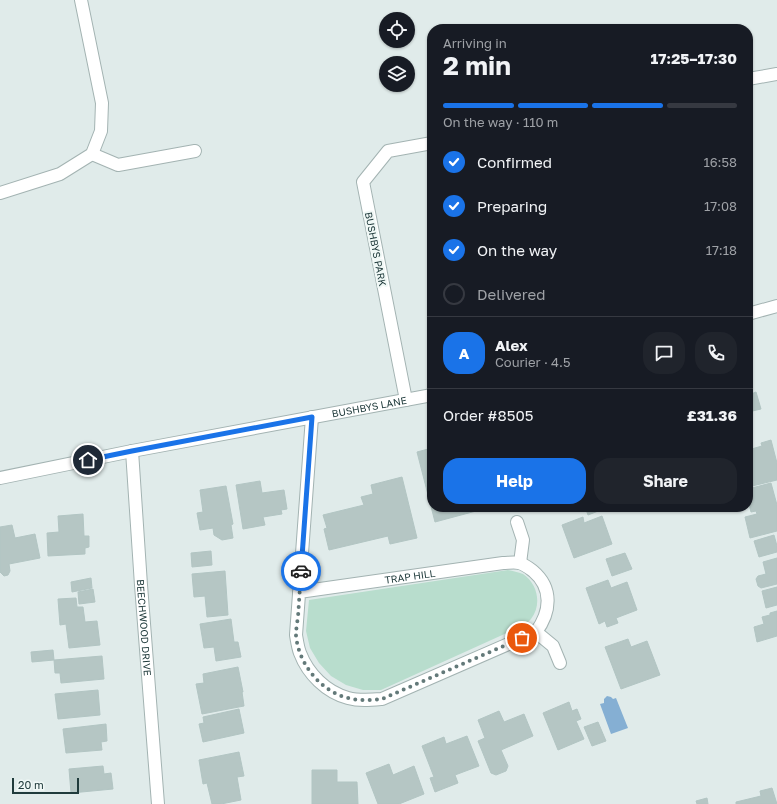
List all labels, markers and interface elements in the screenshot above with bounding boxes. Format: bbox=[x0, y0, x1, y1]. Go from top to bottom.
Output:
map controls bbox=[379, 12, 415, 92]
button: locate bbox=[379, 12, 415, 48]
text: Arriving in bbox=[443, 35, 507, 51]
text: 17:25–17:30 bbox=[650, 49, 737, 67]
text: 2 min bbox=[443, 50, 511, 81]
button: layers bbox=[379, 56, 415, 92]
text: On the way · 110 m bbox=[443, 114, 558, 130]
icon: check bbox=[443, 151, 465, 173]
text: Confirmed bbox=[477, 153, 552, 171]
text: 16:58 bbox=[703, 154, 737, 170]
icon: check bbox=[443, 195, 465, 217]
text: Preparing bbox=[477, 197, 547, 215]
text: 17:08 bbox=[704, 198, 737, 214]
street label: BUSHBYS PARK bbox=[363, 211, 389, 287]
icon: check bbox=[443, 239, 465, 261]
text: On the way bbox=[477, 241, 557, 259]
text: 17:18 bbox=[706, 242, 737, 258]
text: Delivered bbox=[477, 285, 545, 303]
button: chat bbox=[643, 332, 685, 374]
button: phone bbox=[695, 332, 737, 374]
text: Alex bbox=[495, 336, 528, 354]
text: A bbox=[459, 344, 469, 362]
text: Courier · 4.5 bbox=[495, 354, 570, 370]
street label: BUSHBYS LANE bbox=[331, 394, 408, 420]
text: Order #8505 bbox=[443, 406, 533, 424]
text: £31.36 bbox=[687, 406, 737, 424]
pin bbox=[71, 443, 105, 477]
icon: home bbox=[77, 449, 99, 471]
button: Help bbox=[443, 458, 586, 504]
button: Share bbox=[594, 458, 737, 504]
courier bbox=[281, 551, 321, 591]
icon: car bbox=[290, 560, 312, 582]
street label: TRAP HILL bbox=[384, 567, 436, 586]
street label: BEECHWOOD DRIVE bbox=[135, 579, 154, 676]
pin bbox=[505, 621, 539, 655]
icon: bag bbox=[511, 627, 533, 649]
scale bar bbox=[12, 776, 79, 795]
text: 20 m bbox=[18, 778, 44, 791]

